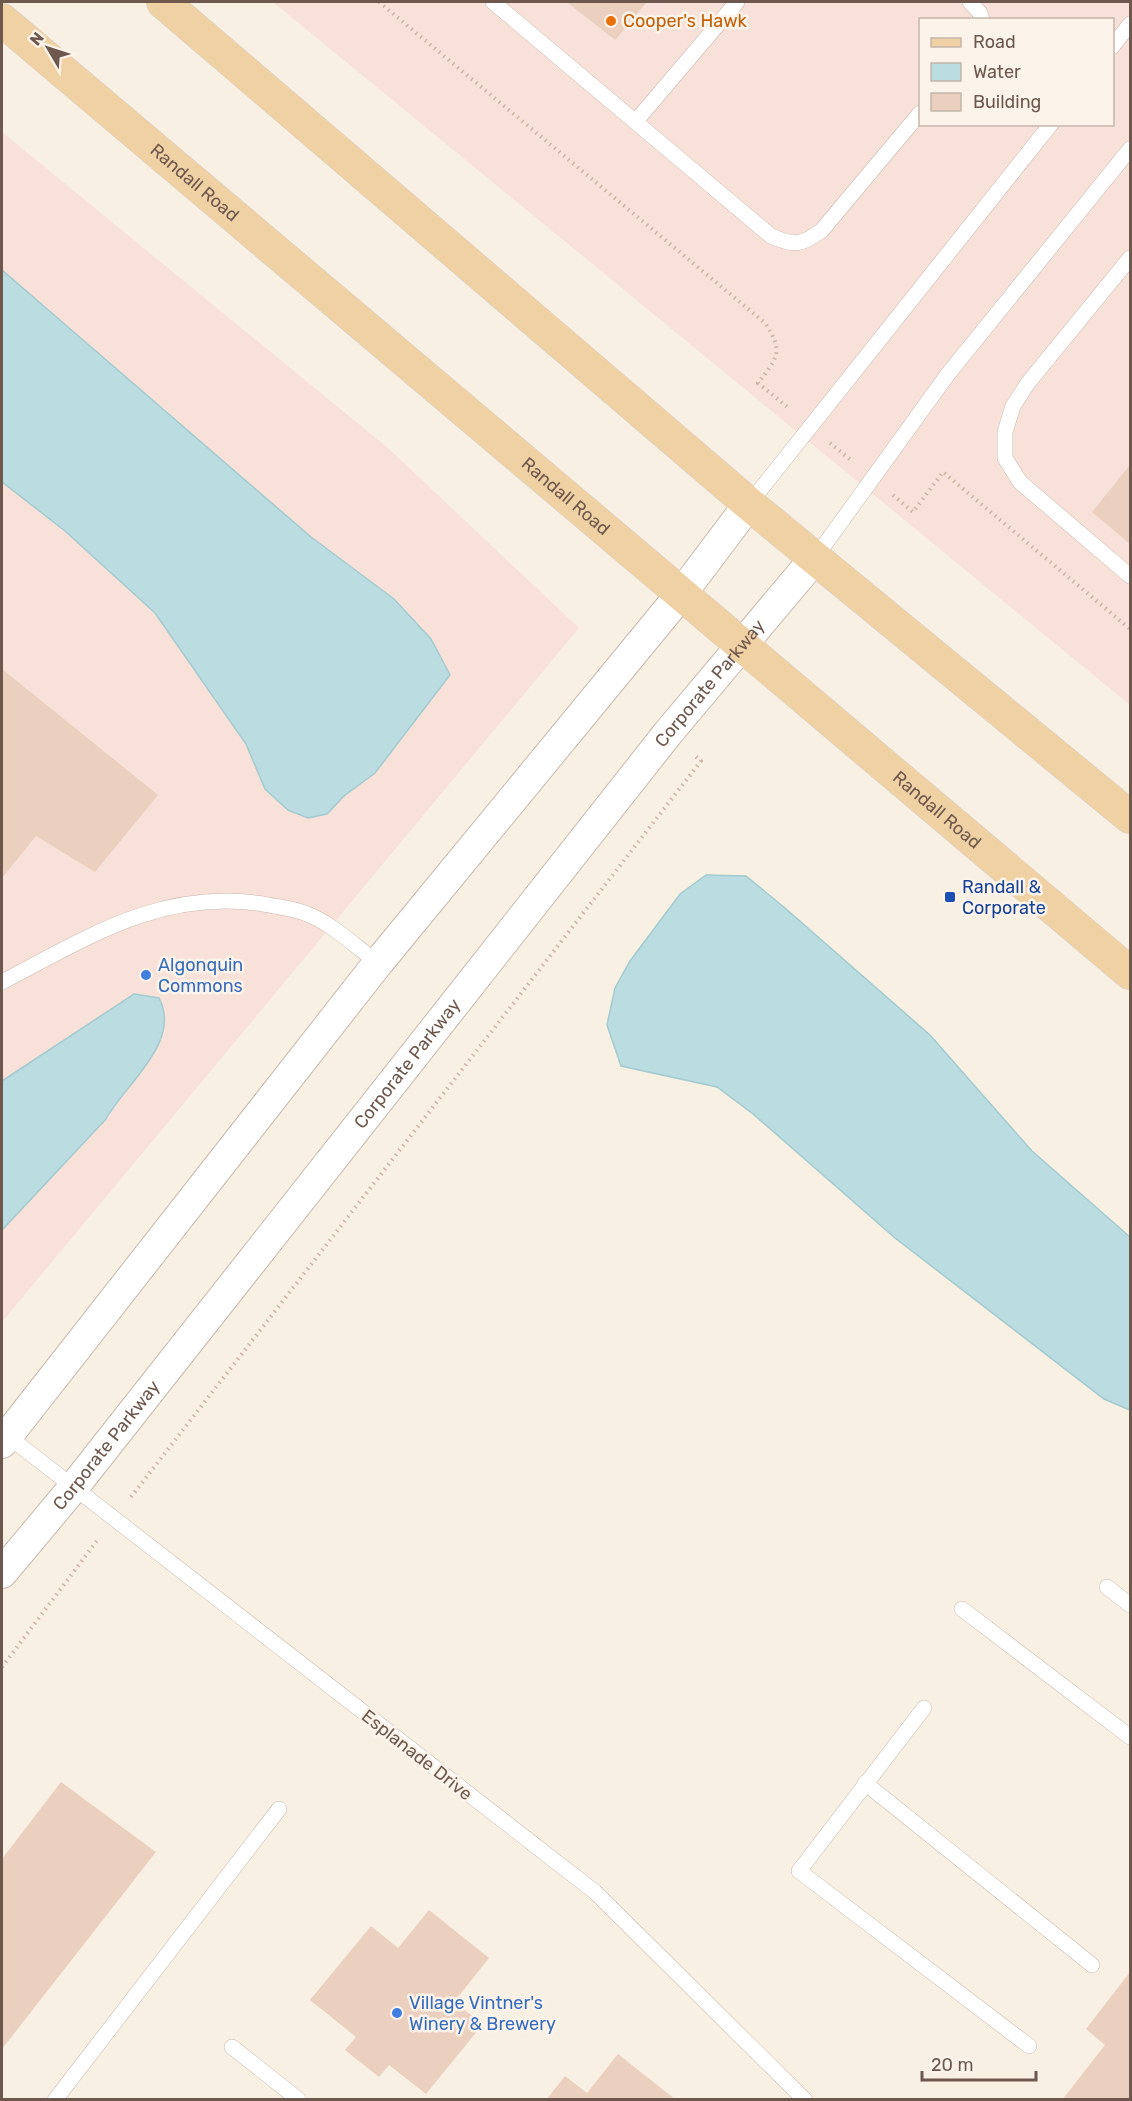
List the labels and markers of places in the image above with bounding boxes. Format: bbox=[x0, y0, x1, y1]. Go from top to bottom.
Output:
place label: Cooper's Hawk bbox=[623, 10, 748, 32]
marker: Cooper's Hawk bbox=[604, 14, 618, 28]
place label: Randall & Corporate bbox=[962, 876, 1046, 919]
marker: Randall & Corporate bbox=[943, 890, 957, 904]
place label: Algonquin Commons bbox=[158, 954, 243, 997]
marker: Algonquin Commons bbox=[139, 968, 153, 982]
place label: Village Vintner's Winery & Brewery bbox=[409, 1992, 556, 2035]
marker: Village Vintner's Winery & Brewery bbox=[390, 2006, 404, 2020]

